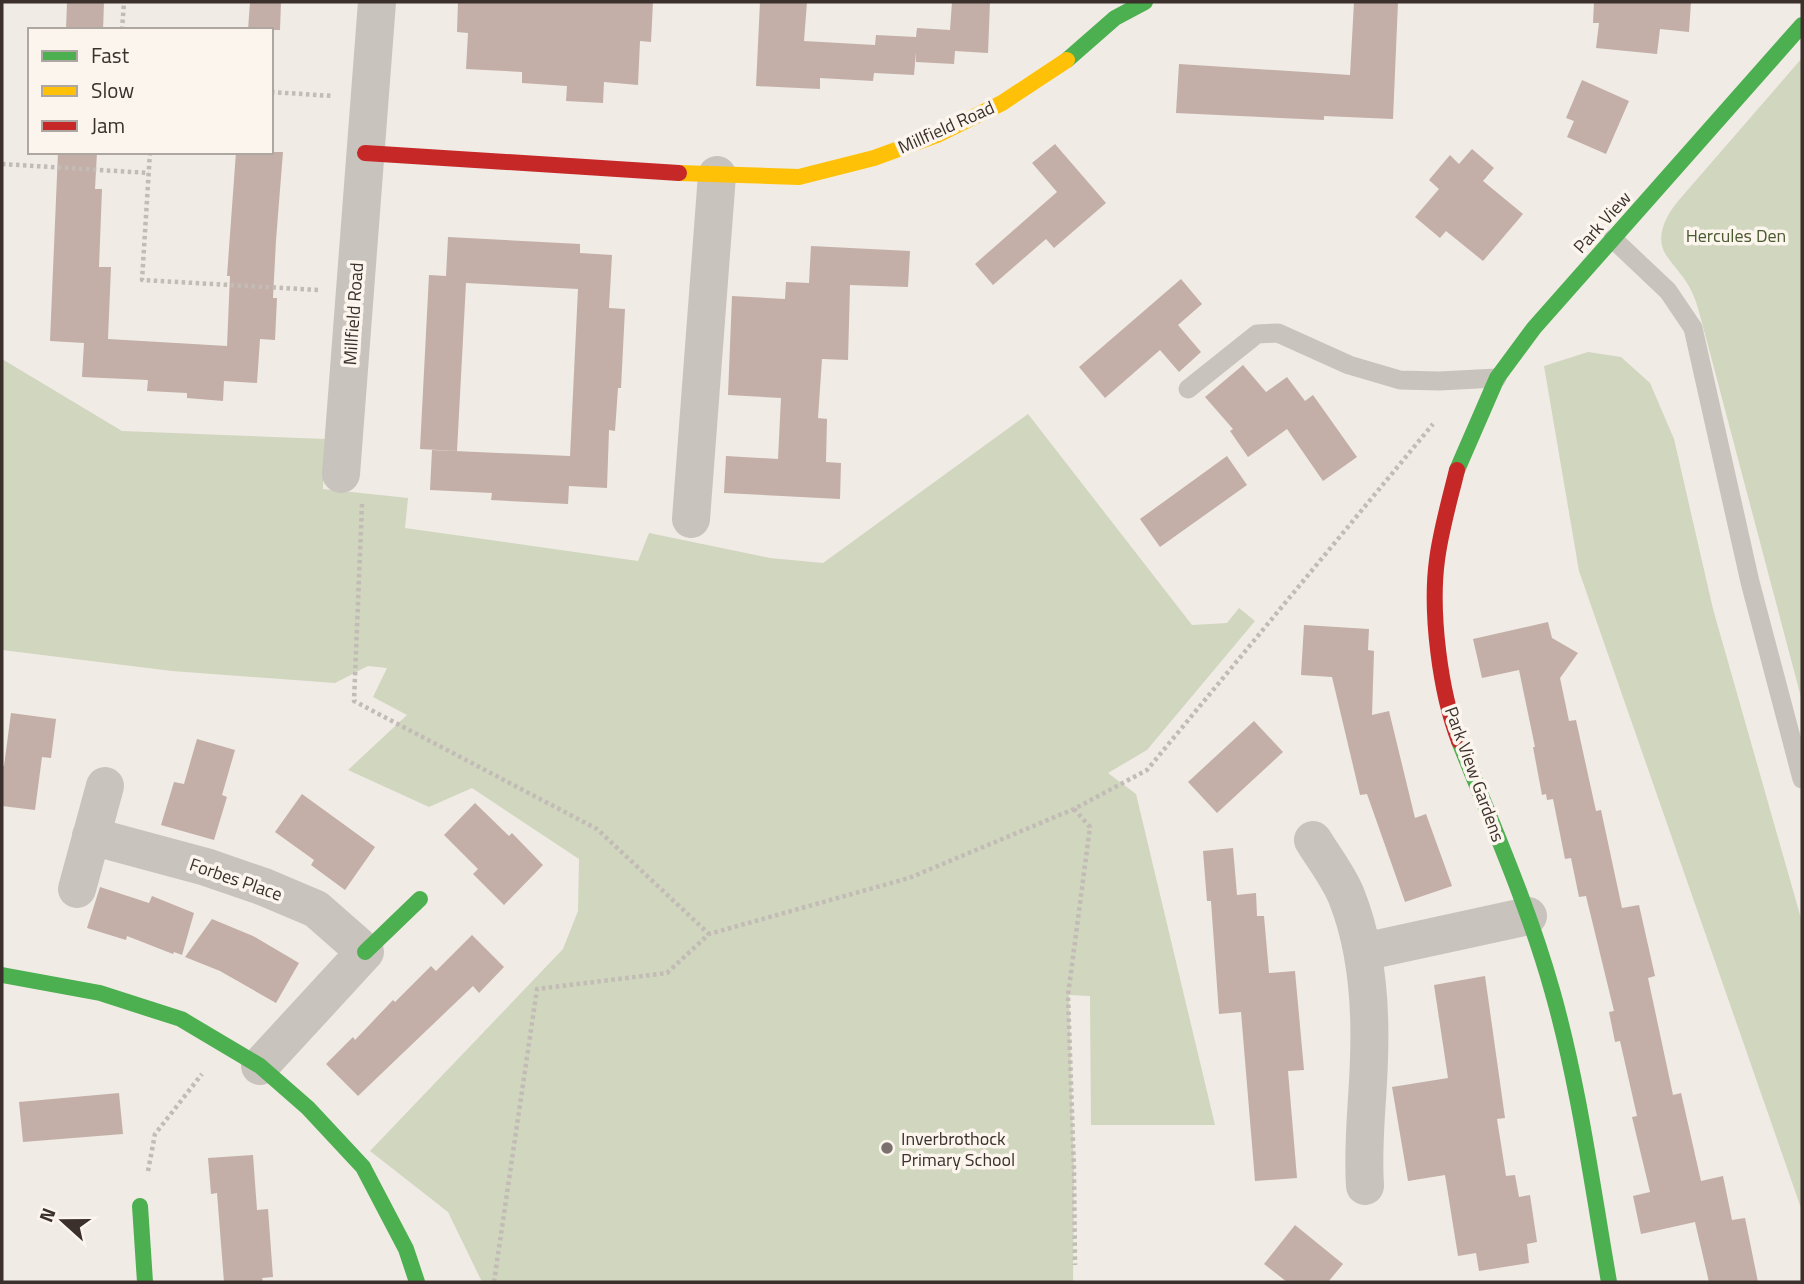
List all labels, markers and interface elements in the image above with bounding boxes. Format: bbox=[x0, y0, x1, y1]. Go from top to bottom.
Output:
legend bbox=[28, 28, 273, 154]
text: Fast bbox=[91, 39, 130, 71]
text: Slow bbox=[91, 74, 134, 106]
street label: Millfield Road bbox=[893, 94, 999, 160]
text: Jam bbox=[91, 109, 125, 141]
street label: Park View bbox=[1567, 185, 1637, 259]
park label: Hercules Den bbox=[1686, 222, 1786, 249]
street label: Millfield Road bbox=[336, 262, 370, 366]
street label: Park View Gardens bbox=[1438, 703, 1512, 845]
street label: Forbes Place bbox=[186, 851, 286, 907]
place label: Inverbrothock Primary School bbox=[901, 1125, 1015, 1173]
marker: Inverbrothock Primary School bbox=[879, 1140, 895, 1156]
north arrow bbox=[28, 1186, 98, 1256]
text: N bbox=[31, 1203, 63, 1226]

